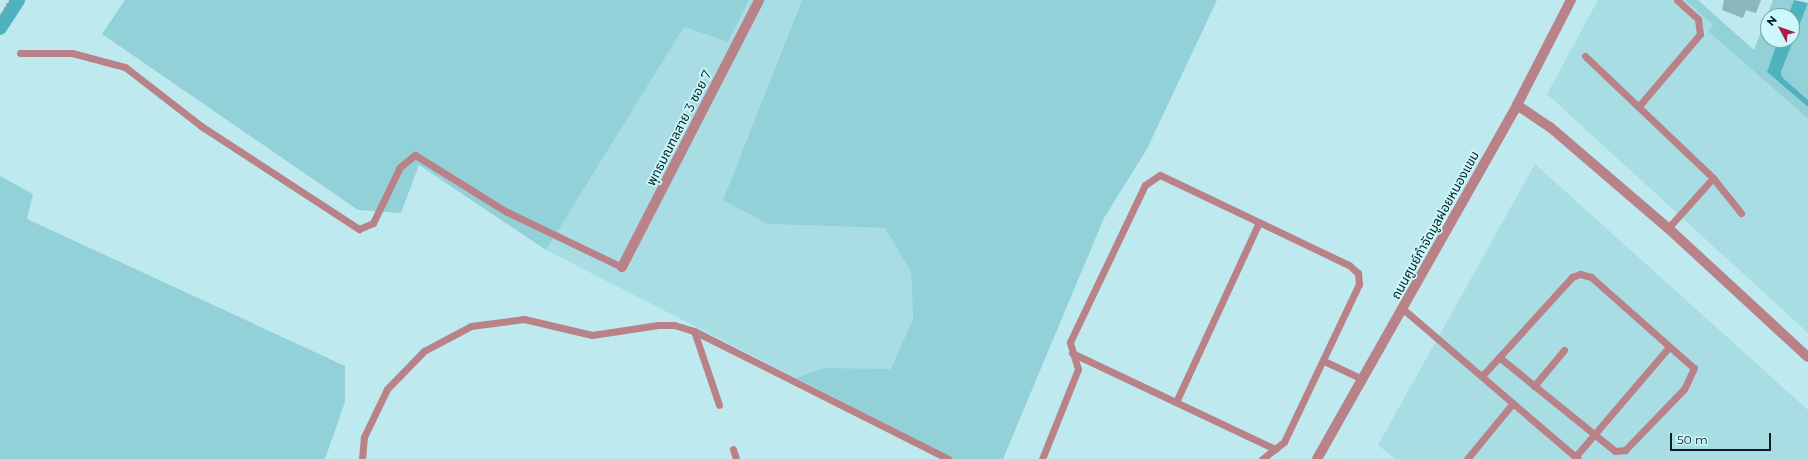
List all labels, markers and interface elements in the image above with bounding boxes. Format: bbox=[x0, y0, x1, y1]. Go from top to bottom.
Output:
north arrow bbox=[1760, 8, 1800, 48]
text: N bbox=[1763, 13, 1780, 29]
street label: พุทธมณฑลสาย 3 ซอย 7 bbox=[643, 68, 715, 188]
street label: ถนนศูนย์กำจัดมูลฝอยหนองแขม bbox=[1388, 148, 1482, 302]
scale bar bbox=[1672, 425, 1773, 451]
text: 50 m bbox=[1677, 432, 1708, 447]

